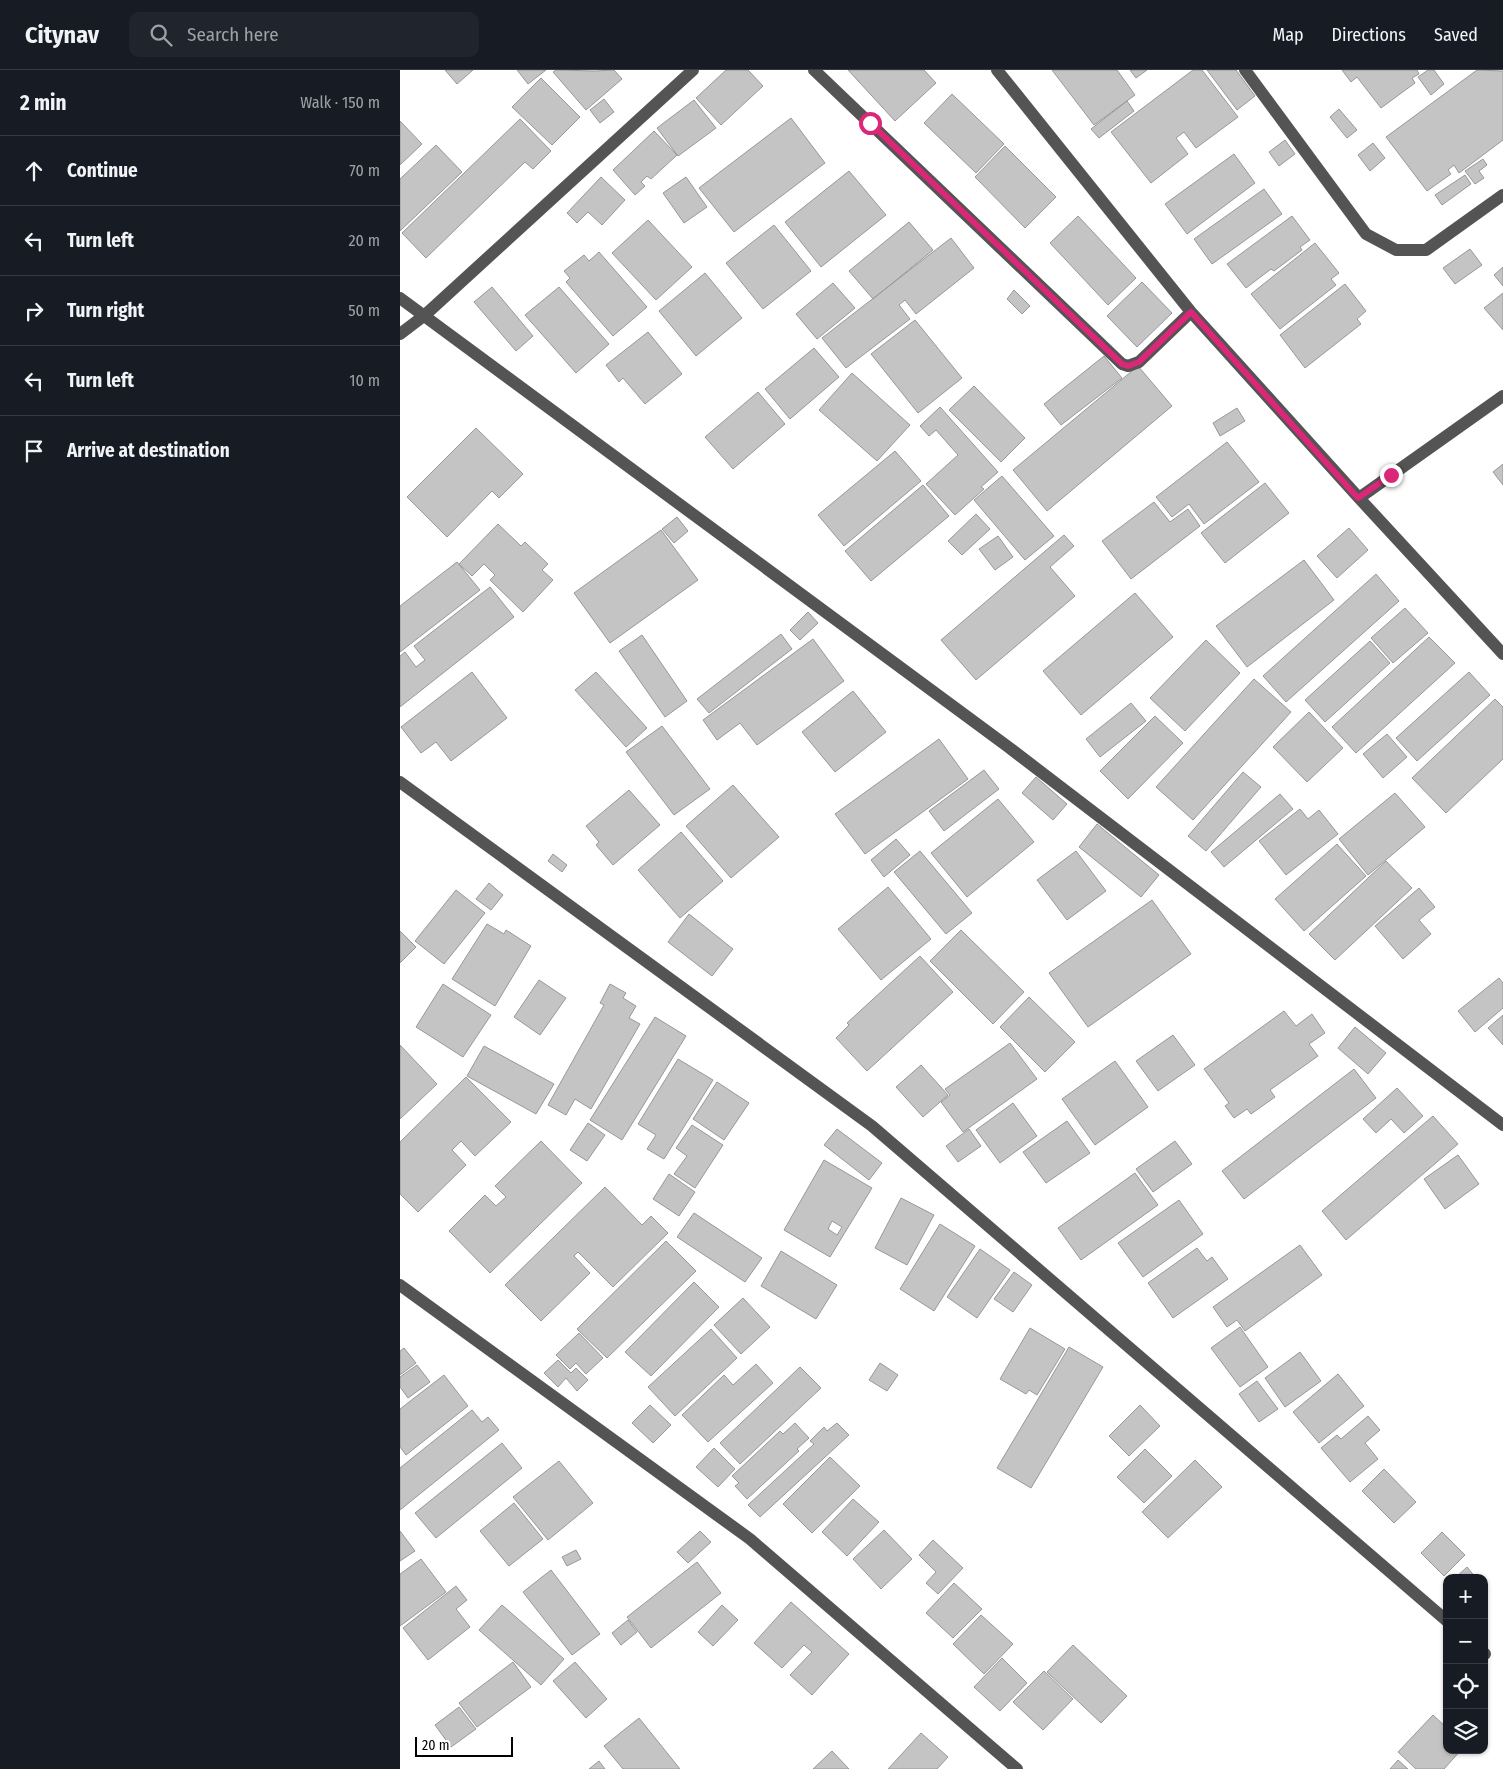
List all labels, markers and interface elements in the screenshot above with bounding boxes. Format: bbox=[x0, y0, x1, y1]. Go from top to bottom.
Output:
search box bbox=[129, 12, 479, 57]
text: Citynav bbox=[25, 21, 99, 49]
icon: search bbox=[147, 21, 175, 49]
text: Search here bbox=[187, 23, 279, 46]
text: Map bbox=[1272, 24, 1304, 46]
text: Directions bbox=[1332, 24, 1406, 46]
text: Saved bbox=[1434, 24, 1478, 46]
text: 2 min bbox=[20, 90, 67, 116]
text: Walk · 150 m bbox=[300, 93, 380, 112]
route start bbox=[859, 112, 882, 135]
icon: ahead bbox=[20, 157, 48, 185]
text: Continue bbox=[67, 159, 138, 182]
text: 70 m bbox=[349, 161, 380, 180]
icon: left bbox=[20, 227, 48, 255]
text: Turn left bbox=[67, 229, 134, 252]
text: 20 m bbox=[349, 231, 380, 250]
icon: right bbox=[20, 297, 48, 325]
text: Turn right bbox=[67, 299, 144, 322]
text: 50 m bbox=[348, 301, 380, 320]
icon: left bbox=[20, 367, 48, 395]
text: Turn left bbox=[67, 369, 134, 392]
text: 10 m bbox=[349, 371, 380, 390]
icon: arrive bbox=[20, 437, 48, 465]
text: Arrive at destination bbox=[67, 439, 230, 462]
route end bbox=[1380, 464, 1403, 487]
map controls bbox=[1443, 1574, 1488, 1754]
button: + bbox=[1443, 1574, 1488, 1619]
button: − bbox=[1443, 1619, 1488, 1664]
button: locate bbox=[1443, 1664, 1488, 1709]
button: layers bbox=[1443, 1709, 1488, 1754]
scale bar bbox=[415, 1734, 512, 1757]
text: 20 m bbox=[422, 1737, 450, 1754]

